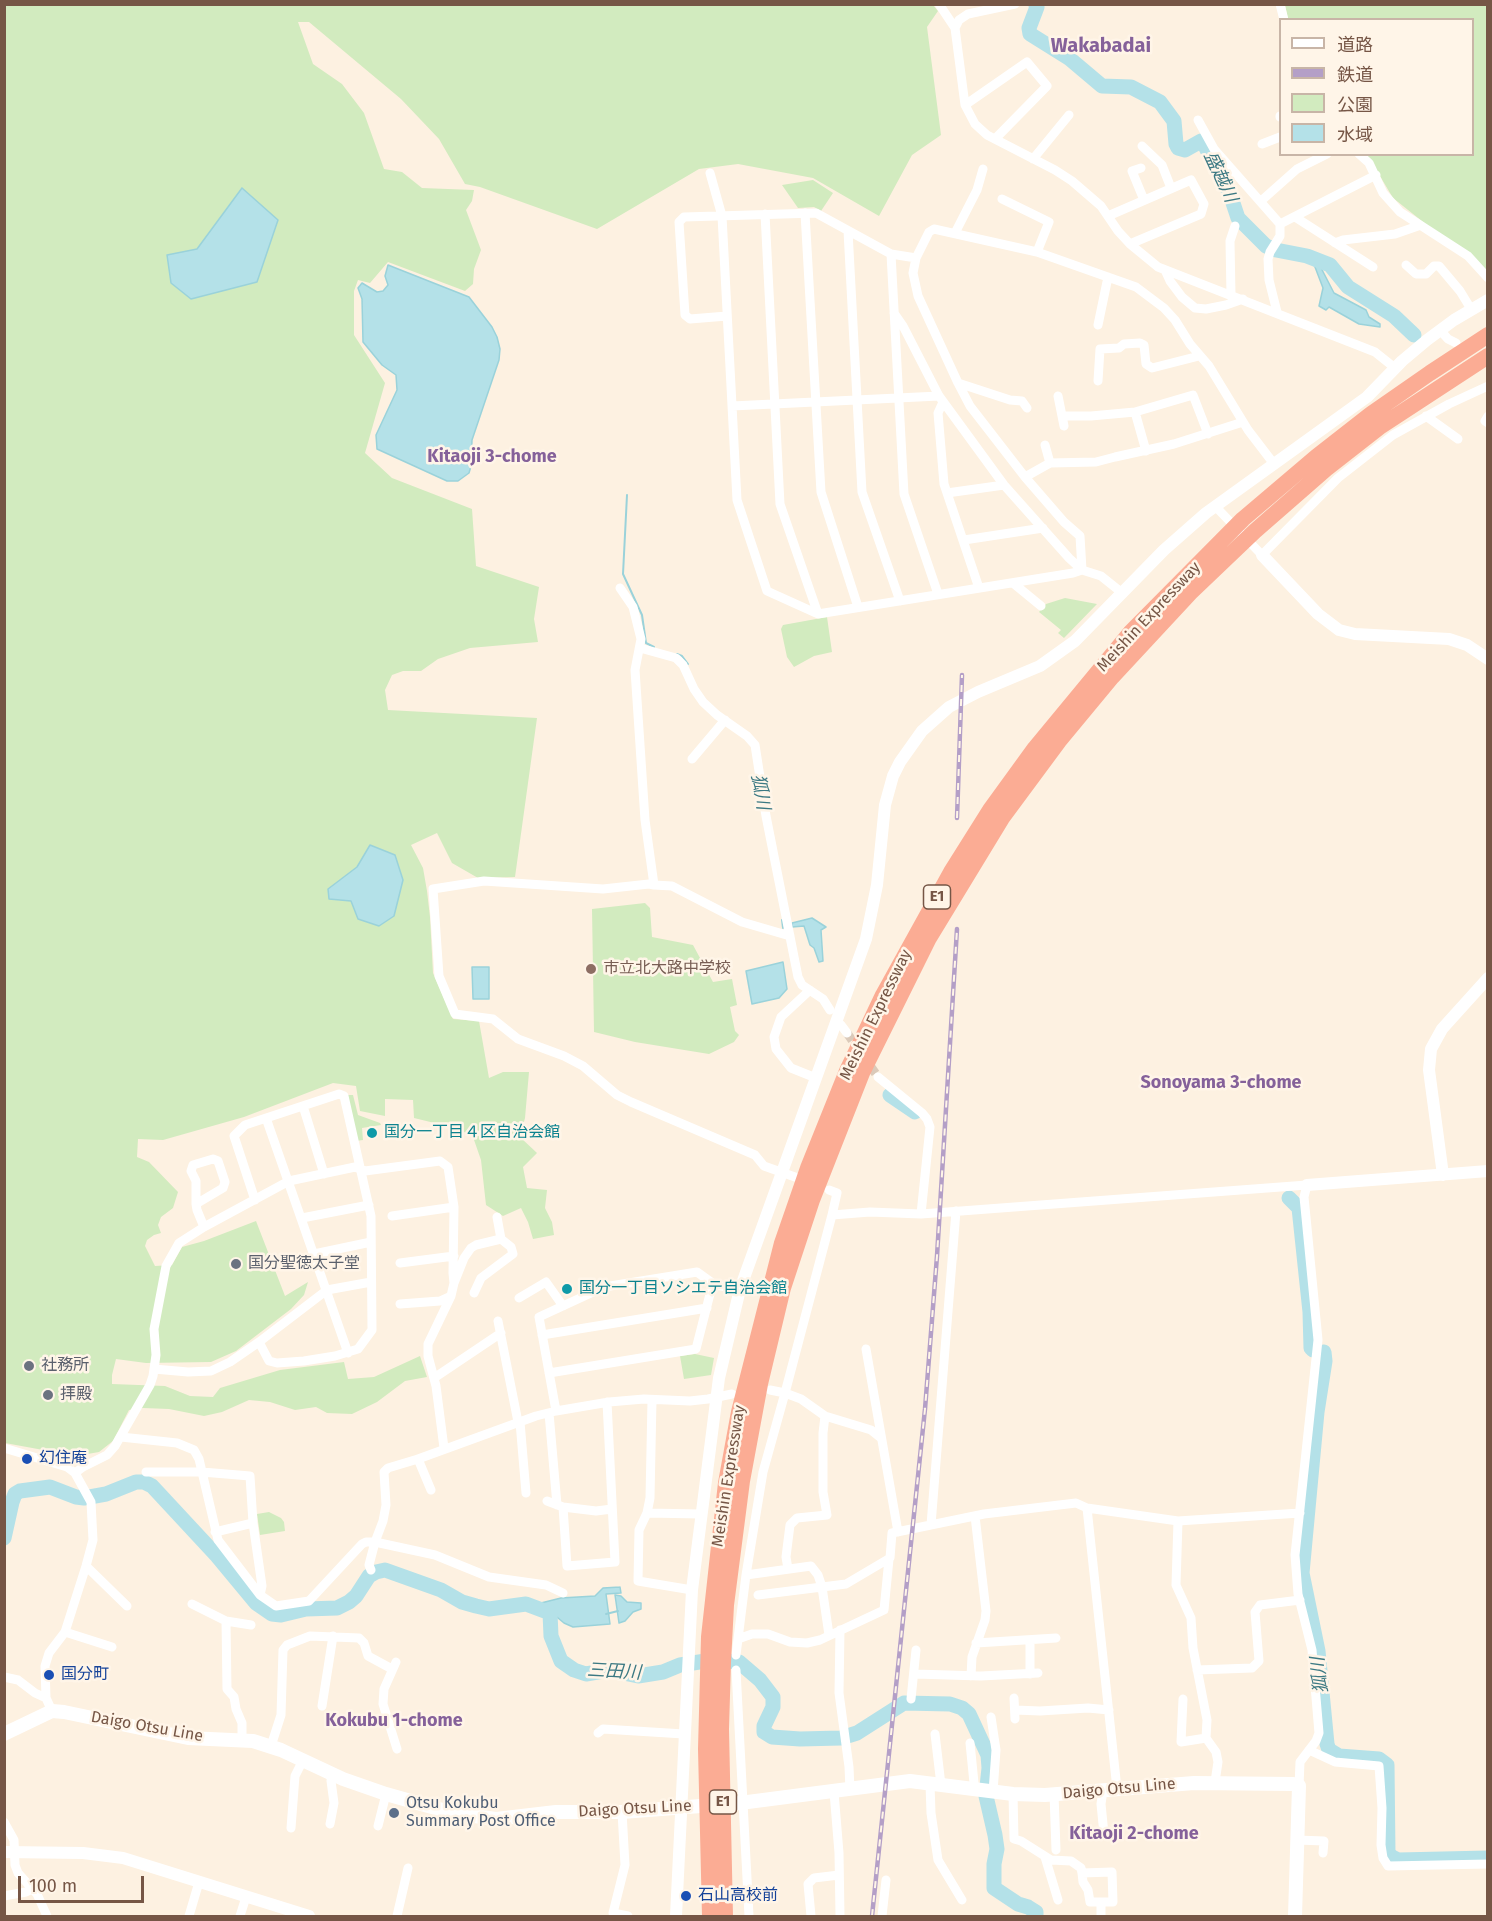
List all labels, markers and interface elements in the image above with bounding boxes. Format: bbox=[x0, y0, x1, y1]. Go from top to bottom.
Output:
legend bbox=[1279, 18, 1474, 156]
district label: Wakabadai bbox=[1051, 34, 1151, 58]
text: 道路 bbox=[1337, 34, 1373, 56]
text: 鉄道 bbox=[1337, 64, 1373, 86]
text: 公園 bbox=[1337, 94, 1373, 116]
text: 水域 bbox=[1337, 124, 1373, 146]
water label: 盛越川 bbox=[1199, 148, 1241, 206]
district label: Kitaoji 3-chome bbox=[427, 446, 557, 468]
street label: Meishin Expressway bbox=[1093, 558, 1205, 676]
water label: 狐川 bbox=[746, 772, 774, 812]
road number: E1 bbox=[924, 885, 950, 909]
street label: Meishin Expressway bbox=[836, 946, 916, 1084]
place label: 市立北大路中学校 bbox=[603, 959, 731, 979]
marker: 市立北大路中学校 bbox=[584, 962, 598, 976]
district label: Sonoyama 3-chome bbox=[1140, 1072, 1302, 1094]
place label: 国分一丁目４区自治会館 bbox=[384, 1123, 560, 1143]
marker: 国分一丁目４区自治会館 bbox=[365, 1126, 379, 1140]
place label: 国分聖徳太子堂 bbox=[248, 1254, 360, 1274]
marker: 国分聖徳太子堂 bbox=[229, 1257, 243, 1271]
place label: 国分一丁目ソシエテ自治会館 bbox=[579, 1279, 787, 1299]
marker: 国分一丁目ソシエテ自治会館 bbox=[560, 1282, 574, 1296]
place label: 社務所 bbox=[41, 1356, 89, 1376]
marker: 社務所 bbox=[22, 1359, 36, 1373]
place label: 拝殿 bbox=[60, 1385, 92, 1405]
marker: 拝殿 bbox=[41, 1388, 55, 1402]
street label: Meishin Expressway bbox=[708, 1404, 750, 1548]
place label: 幻住庵 bbox=[39, 1449, 87, 1469]
marker: 幻住庵 bbox=[20, 1452, 34, 1466]
water label: 狐川 bbox=[1307, 1656, 1333, 1694]
water label: 三田川 bbox=[586, 1660, 642, 1684]
place label: 国分町 bbox=[61, 1665, 109, 1685]
marker: 国分町 bbox=[42, 1668, 56, 1682]
street label: Daigo Otsu Line bbox=[89, 1708, 205, 1746]
district label: Kokubu 1-chome bbox=[325, 1710, 463, 1732]
street label: Daigo Otsu Line bbox=[1062, 1774, 1176, 1804]
road number: E1 bbox=[710, 1790, 736, 1814]
place label: Otsu Kokubu Summary Post Office bbox=[406, 1794, 556, 1832]
street label: Daigo Otsu Line bbox=[578, 1796, 692, 1822]
marker: Otsu Kokubu Summary Post Office bbox=[387, 1806, 401, 1820]
district label: Kitaoji 2-chome bbox=[1069, 1823, 1199, 1845]
scale bar bbox=[21, 1864, 147, 1902]
text: 100 m bbox=[29, 1875, 77, 1897]
place label: 石山高校前 bbox=[698, 1886, 778, 1906]
marker: 石山高校前 bbox=[679, 1889, 693, 1903]

